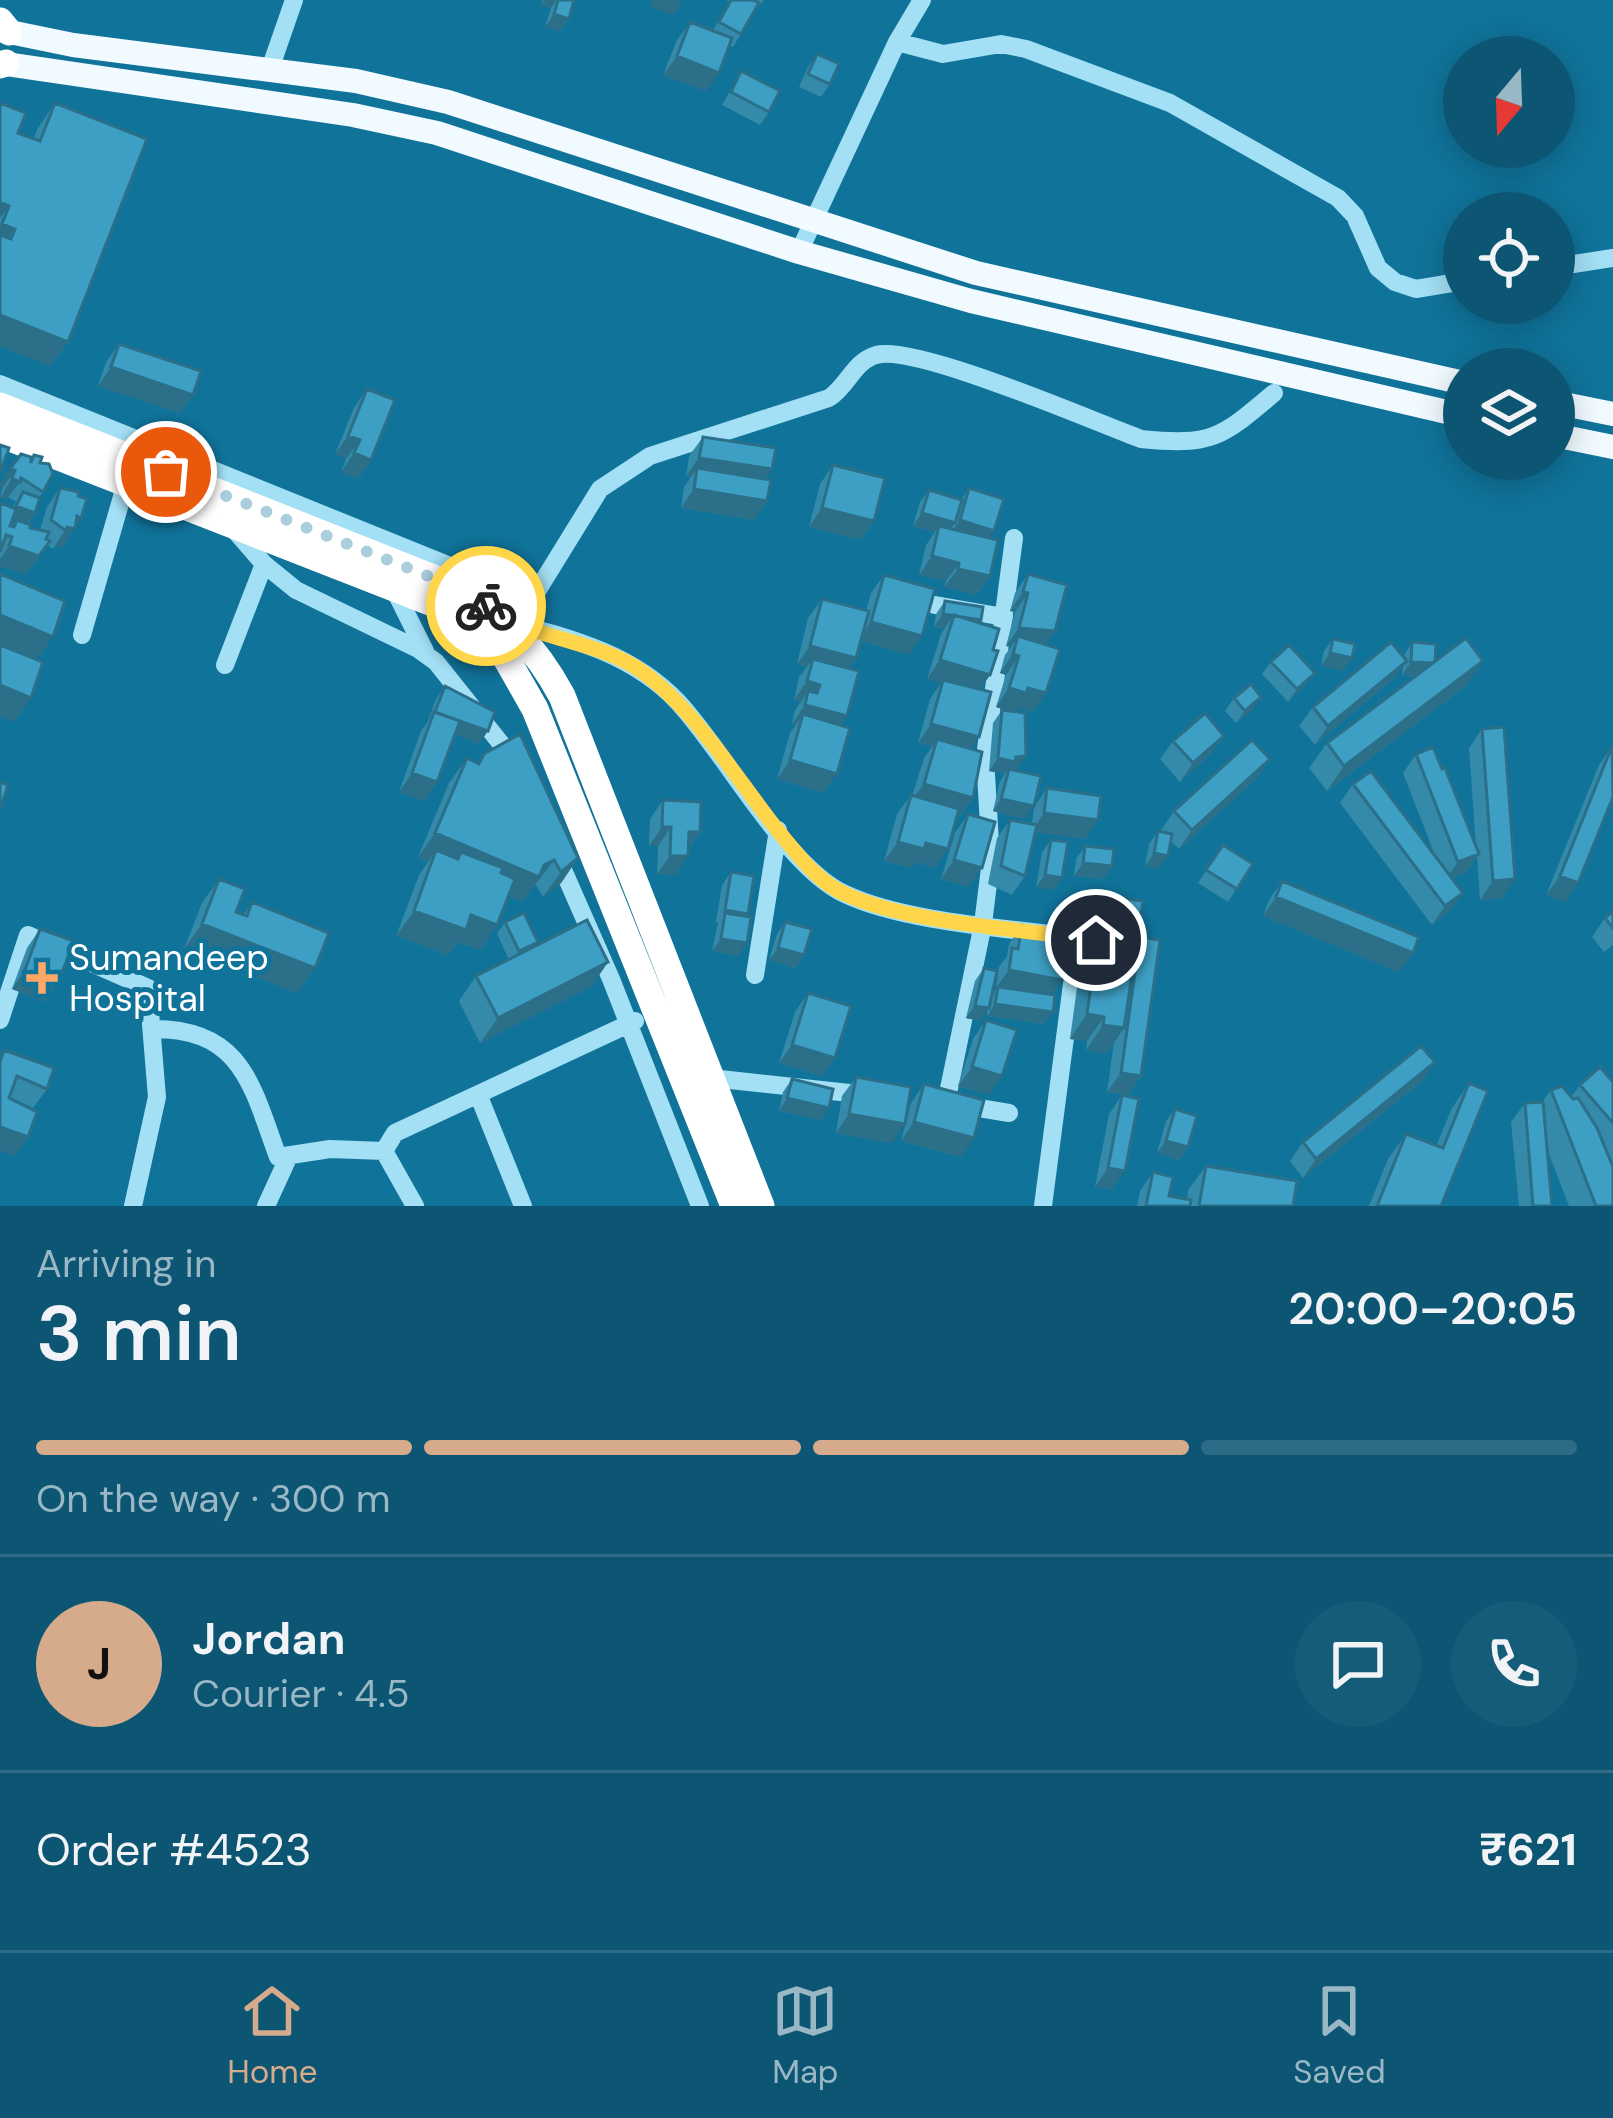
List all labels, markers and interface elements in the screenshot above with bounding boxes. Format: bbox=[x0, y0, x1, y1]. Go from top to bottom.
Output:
north arrow bbox=[1443, 36, 1575, 168]
map controls bbox=[1443, 36, 1575, 480]
button: locate bbox=[1443, 192, 1575, 324]
button: layers bbox=[1443, 348, 1575, 480]
pin bbox=[115, 421, 217, 523]
icon: bag bbox=[133, 439, 199, 505]
courier bbox=[426, 546, 546, 666]
icon: bike bbox=[453, 573, 519, 639]
pin bbox=[1045, 889, 1147, 991]
icon: home bbox=[1063, 907, 1129, 973]
place label: Sumandeep Hospital bbox=[69, 934, 269, 1022]
marker: Sumandeep Hospital bbox=[26, 962, 58, 994]
text: Arriving in bbox=[36, 1238, 216, 1289]
text: 20:00–20:05 bbox=[1288, 1279, 1577, 1338]
text: 3 min bbox=[36, 1283, 242, 1384]
text: On the way · 300 m bbox=[36, 1473, 391, 1524]
button: chat bbox=[1295, 1601, 1421, 1727]
button: phone bbox=[1451, 1601, 1577, 1727]
text: Jordan bbox=[192, 1609, 345, 1668]
text: J bbox=[87, 1634, 111, 1693]
text: Courier · 4.5 bbox=[192, 1668, 409, 1719]
text: Order #4523 bbox=[36, 1820, 312, 1879]
text: ₹621 bbox=[1479, 1820, 1577, 1879]
tab: Home bbox=[227, 1978, 318, 2093]
tab: Map bbox=[772, 1978, 839, 2093]
tab: Saved bbox=[1293, 1978, 1386, 2093]

